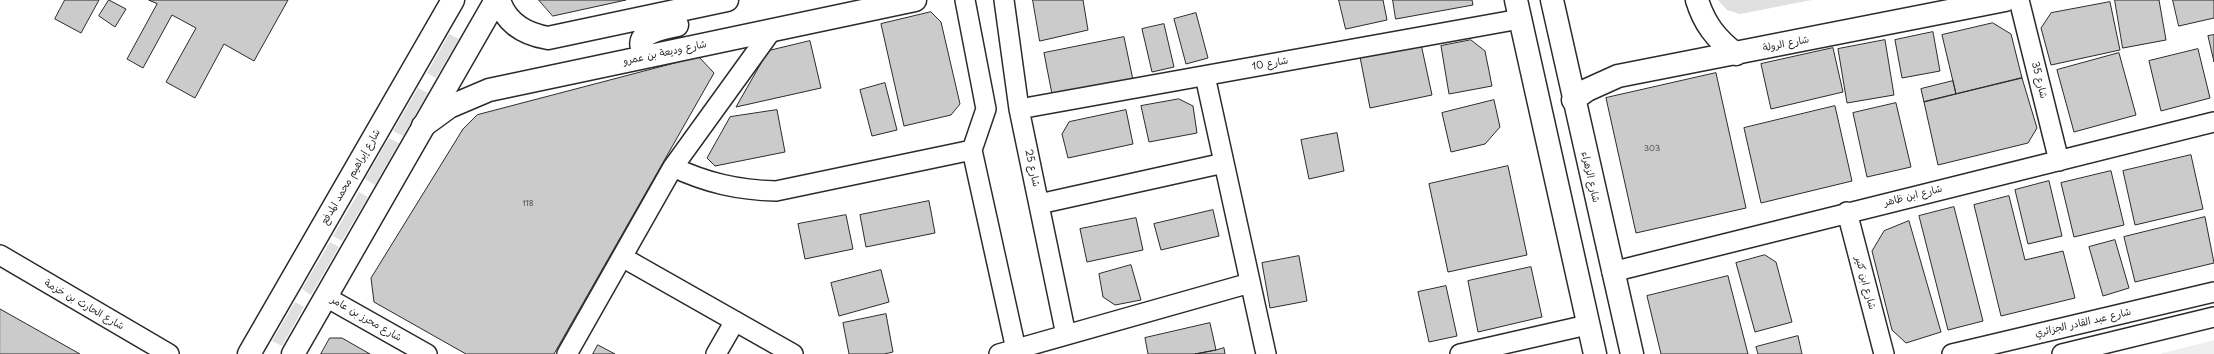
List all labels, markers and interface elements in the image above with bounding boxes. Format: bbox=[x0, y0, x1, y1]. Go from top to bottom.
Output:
street label: شارع الرولة bbox=[1762, 34, 1810, 54]
street label: شارع وديعة بن عمرو bbox=[622, 38, 708, 68]
street label: شارع 10 bbox=[1251, 55, 1289, 73]
street label: شارع 35 bbox=[2029, 60, 2049, 100]
street label: شارع إبراهيم محمد المدفع bbox=[319, 127, 383, 227]
house number: 303 bbox=[1644, 144, 1660, 154]
street label: شارع 25 bbox=[1022, 148, 1042, 188]
street label: شارع الزهراء bbox=[1578, 150, 1602, 204]
street label: شارع ابن ظاهر bbox=[1883, 183, 1943, 209]
house number: 118 bbox=[522, 199, 534, 209]
street label: شارع ابن كثير bbox=[1852, 255, 1878, 311]
street label: شارع الحارث بن خزمة bbox=[42, 277, 126, 333]
street label: شارع محرز بن عامر bbox=[328, 294, 404, 344]
street label: شارع عبد القادر الجزائري bbox=[2034, 306, 2132, 340]

